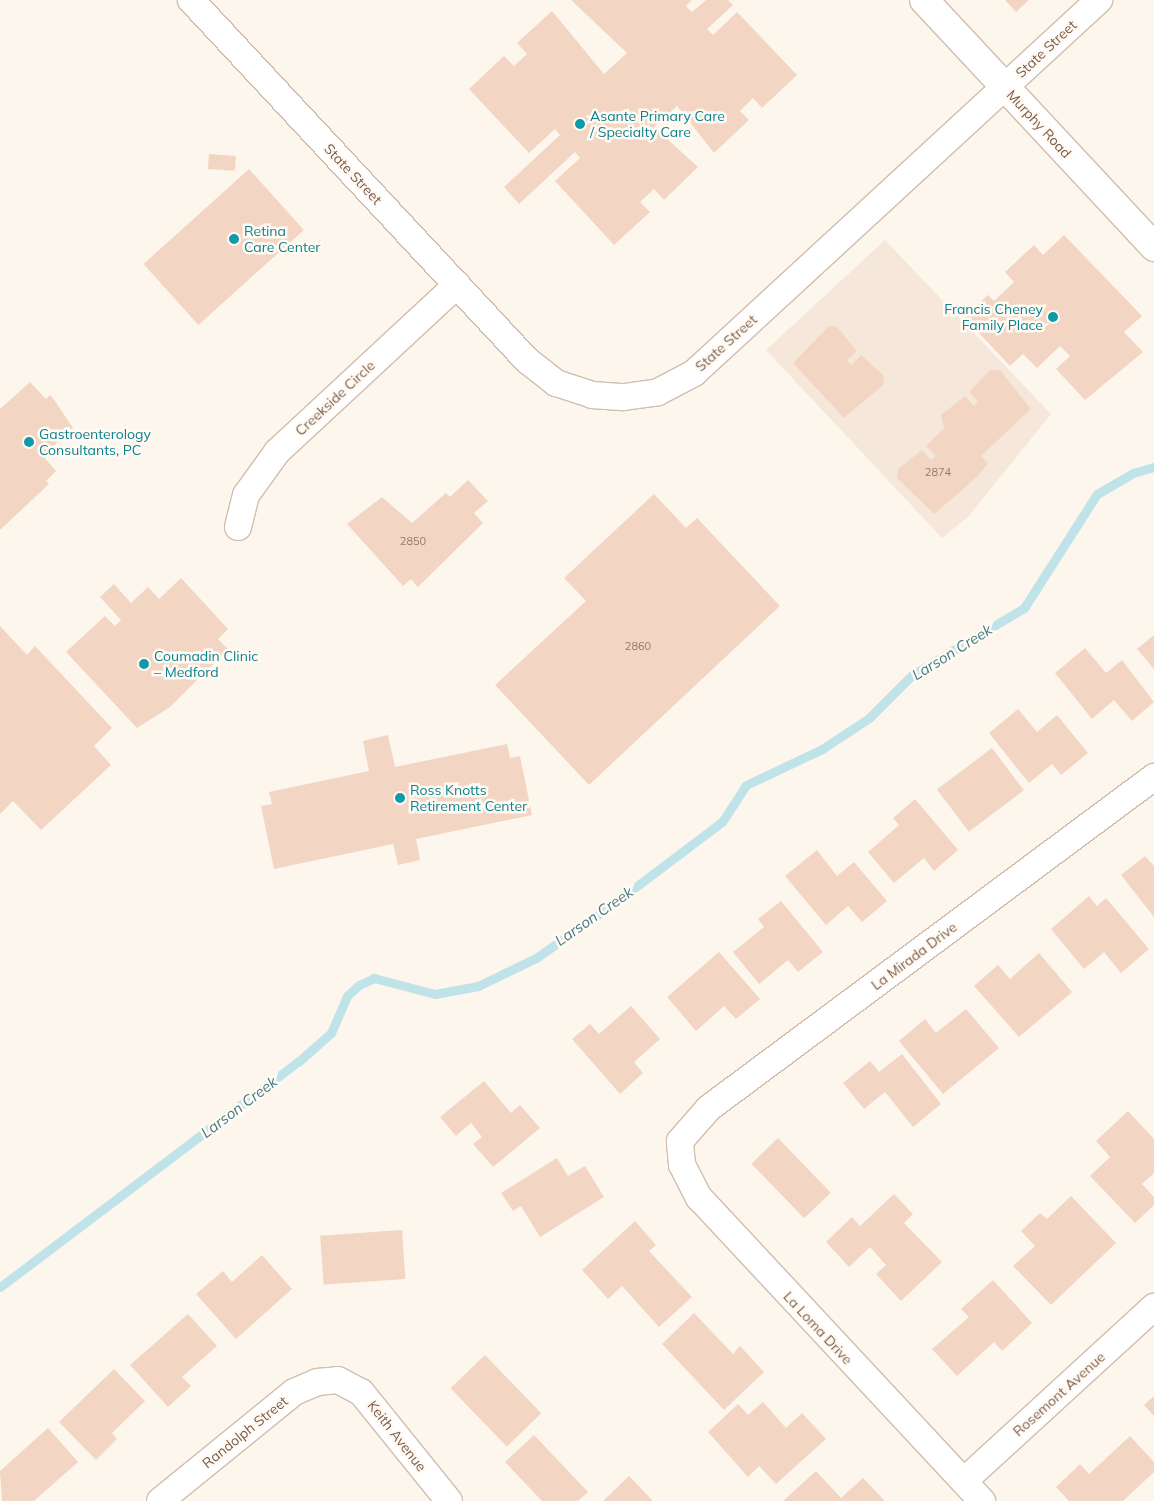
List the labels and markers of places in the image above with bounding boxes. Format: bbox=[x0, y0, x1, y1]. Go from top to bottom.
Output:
place label: Asante Primary Care / Specialty Care bbox=[590, 108, 725, 140]
marker: Asante Primary Care / Specialty Care bbox=[574, 118, 586, 130]
place label: Retina Care Center bbox=[244, 223, 320, 256]
marker: Retina Care Center bbox=[228, 233, 240, 245]
place label: Francis Cheney Family Place bbox=[944, 301, 1043, 334]
marker: Francis Cheney Family Place bbox=[1047, 311, 1059, 323]
place label: Gastroenterology Consultants, PC bbox=[39, 426, 151, 458]
marker: Gastroenterology Consultants, PC bbox=[23, 436, 35, 448]
place label: Coumadin Clinic – Medford bbox=[154, 648, 258, 680]
marker: Coumadin Clinic – Medford bbox=[138, 658, 150, 670]
place label: Ross Knotts Retirement Center bbox=[410, 782, 527, 814]
marker: Ross Knotts Retirement Center bbox=[394, 792, 406, 804]

